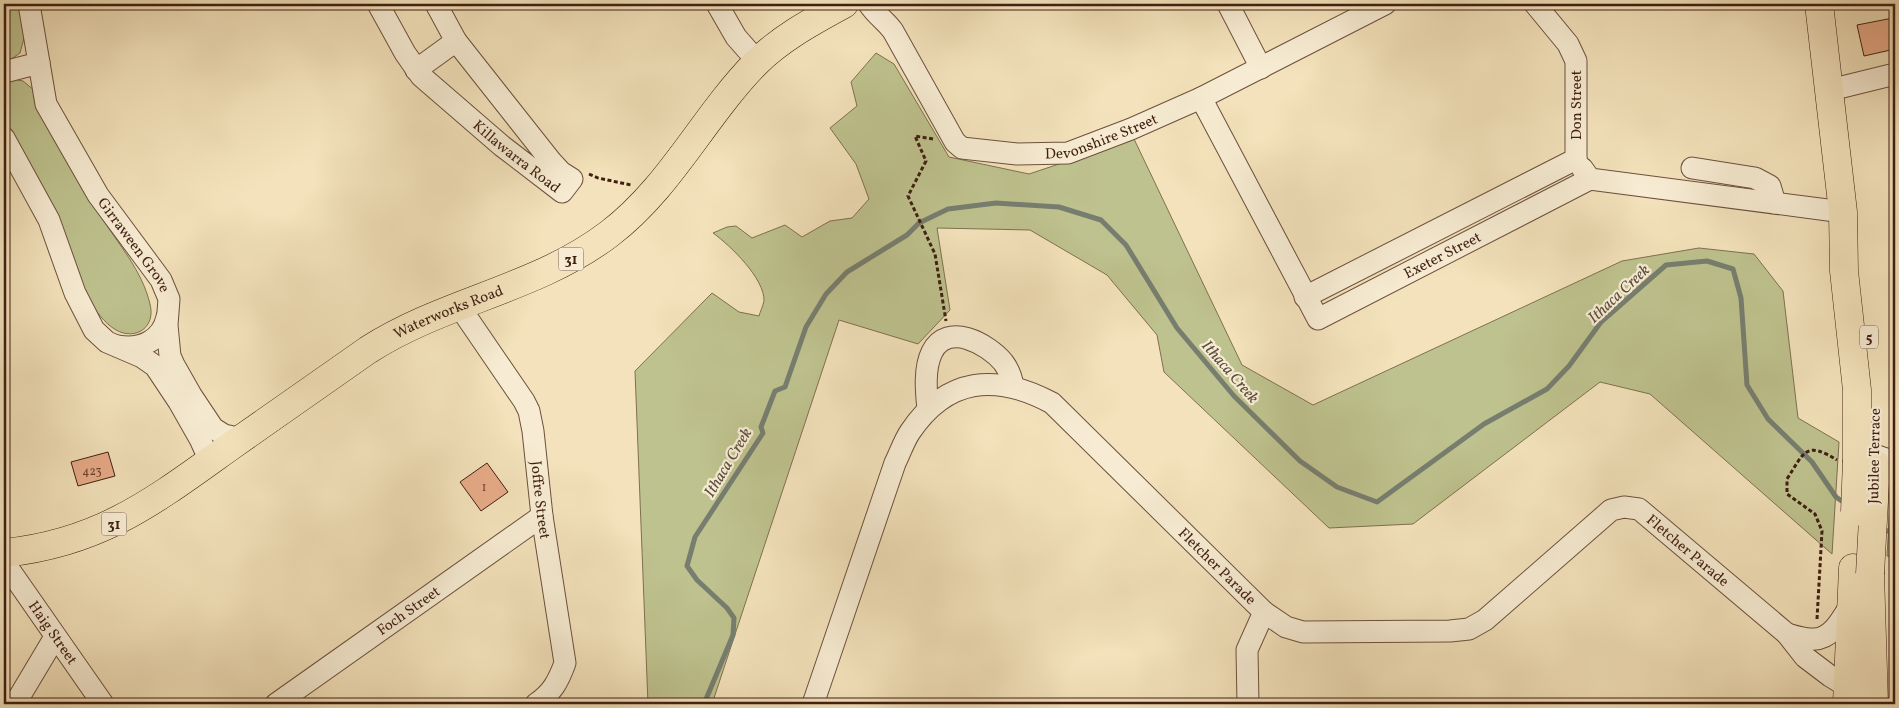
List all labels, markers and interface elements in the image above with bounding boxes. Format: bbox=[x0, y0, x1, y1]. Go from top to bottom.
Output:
street label: Don Street bbox=[1567, 70, 1588, 140]
street label: Devonshire Street bbox=[1045, 109, 1161, 165]
street label: Killawarra Road bbox=[467, 116, 564, 199]
street label: Girraween Grove bbox=[92, 194, 174, 296]
street label: Exeter Street bbox=[1401, 228, 1486, 285]
road number: 31 bbox=[558, 248, 584, 270]
water label: Ithaca Creek bbox=[1584, 260, 1656, 329]
street label: Waterworks Road bbox=[390, 281, 507, 345]
road number: 5 bbox=[1860, 326, 1878, 348]
water label: Ithaca Creek bbox=[1196, 336, 1264, 409]
street label: Jubilee Terrace bbox=[1864, 408, 1887, 504]
water label: Ithaca Creek bbox=[699, 424, 758, 502]
street label: Joffre Street bbox=[524, 460, 554, 541]
house number: 423 bbox=[82, 464, 102, 480]
house number: 1 bbox=[482, 480, 486, 496]
street label: Fletcher Parade bbox=[1641, 510, 1733, 593]
road number: 31 bbox=[102, 512, 126, 536]
street label: Fletcher Parade bbox=[1172, 524, 1260, 611]
street label: Foch Street bbox=[373, 582, 445, 641]
street label: Haig Street bbox=[22, 597, 82, 669]

